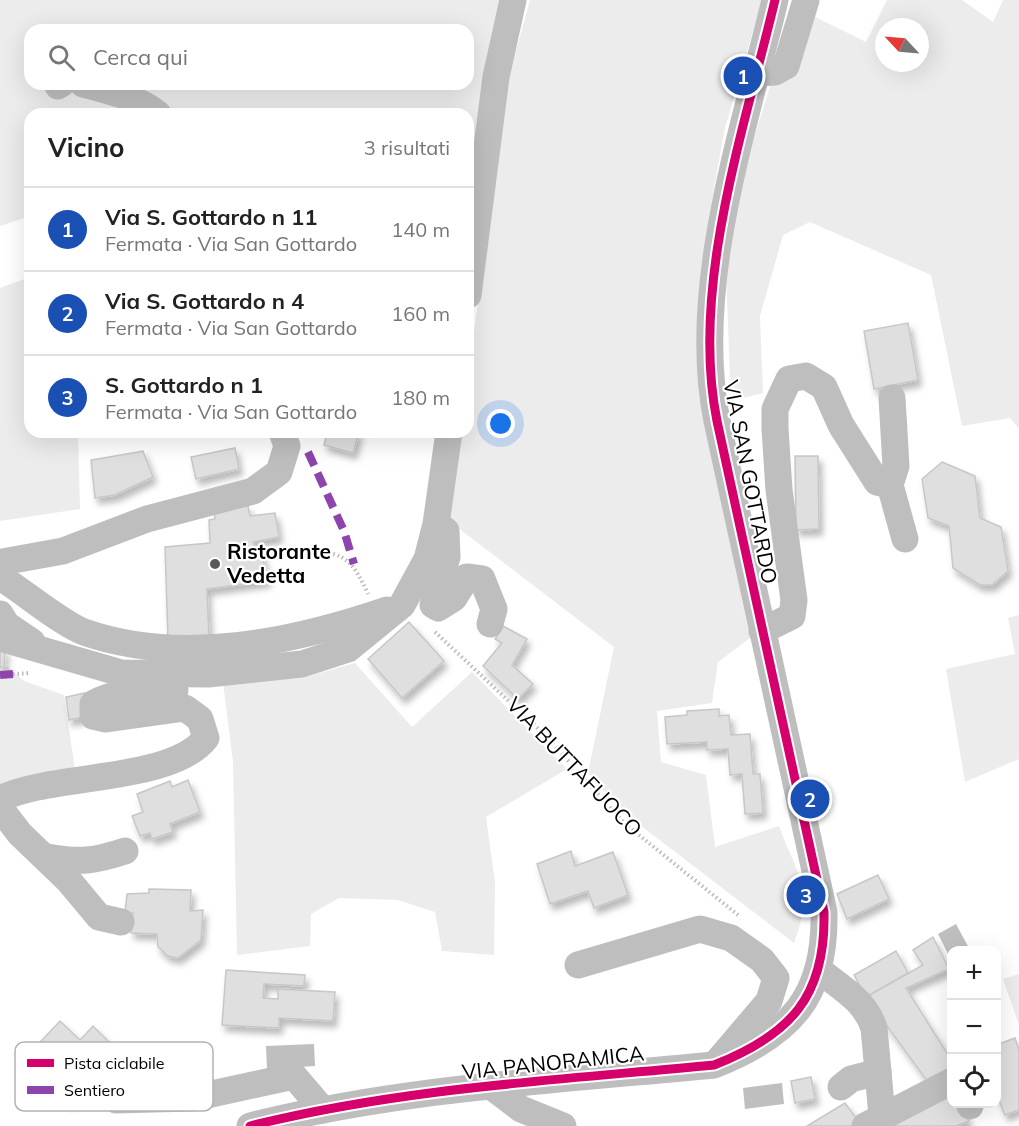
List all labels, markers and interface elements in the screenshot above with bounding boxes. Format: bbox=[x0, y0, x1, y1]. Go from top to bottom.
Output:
north arrow bbox=[875, 18, 929, 72]
search box bbox=[24, 24, 474, 90]
icon: search bbox=[45, 41, 78, 74]
text: Cerca qui bbox=[93, 43, 188, 71]
pin: 1 bbox=[724, 54, 762, 98]
text: Vicino bbox=[48, 131, 125, 164]
text: 3 risultati bbox=[364, 135, 450, 160]
text: Via S. Gottardo n 11 bbox=[105, 203, 317, 231]
text: 1 bbox=[62, 217, 74, 242]
text: 140 m bbox=[391, 217, 450, 242]
text: Fermata · Via San Gottardo bbox=[105, 231, 357, 256]
text: Via S. Gottardo n 4 bbox=[105, 287, 304, 315]
text: 2 bbox=[62, 301, 74, 326]
text: 160 m bbox=[391, 301, 450, 326]
text: Fermata · Via San Gottardo bbox=[105, 315, 357, 340]
text: S. Gottardo n 1 bbox=[105, 371, 263, 399]
street label: VIA SAN GOTTARDO bbox=[718, 378, 784, 586]
text: 3 bbox=[62, 385, 74, 410]
text: 180 m bbox=[391, 385, 450, 410]
text: Fermata · Via San Gottardo bbox=[105, 399, 357, 424]
your location bbox=[486, 409, 515, 438]
place label: Ristorante Vedetta bbox=[226, 538, 331, 588]
marker: Ristorante Vedetta bbox=[208, 557, 222, 571]
street label: VIA BUTTAFUOCO bbox=[502, 691, 648, 841]
pin: 2 bbox=[790, 776, 830, 822]
pin: 3 bbox=[786, 872, 826, 918]
map controls bbox=[947, 946, 1001, 1108]
button: + bbox=[947, 946, 1001, 1000]
button: − bbox=[947, 1000, 1001, 1054]
street label: VIA PANORAMICA bbox=[460, 1039, 646, 1085]
legend bbox=[15, 1042, 213, 1111]
text: Pista ciclabile bbox=[64, 1053, 164, 1073]
button: locate bbox=[947, 1054, 1001, 1108]
text: Sentiero bbox=[64, 1080, 125, 1100]

